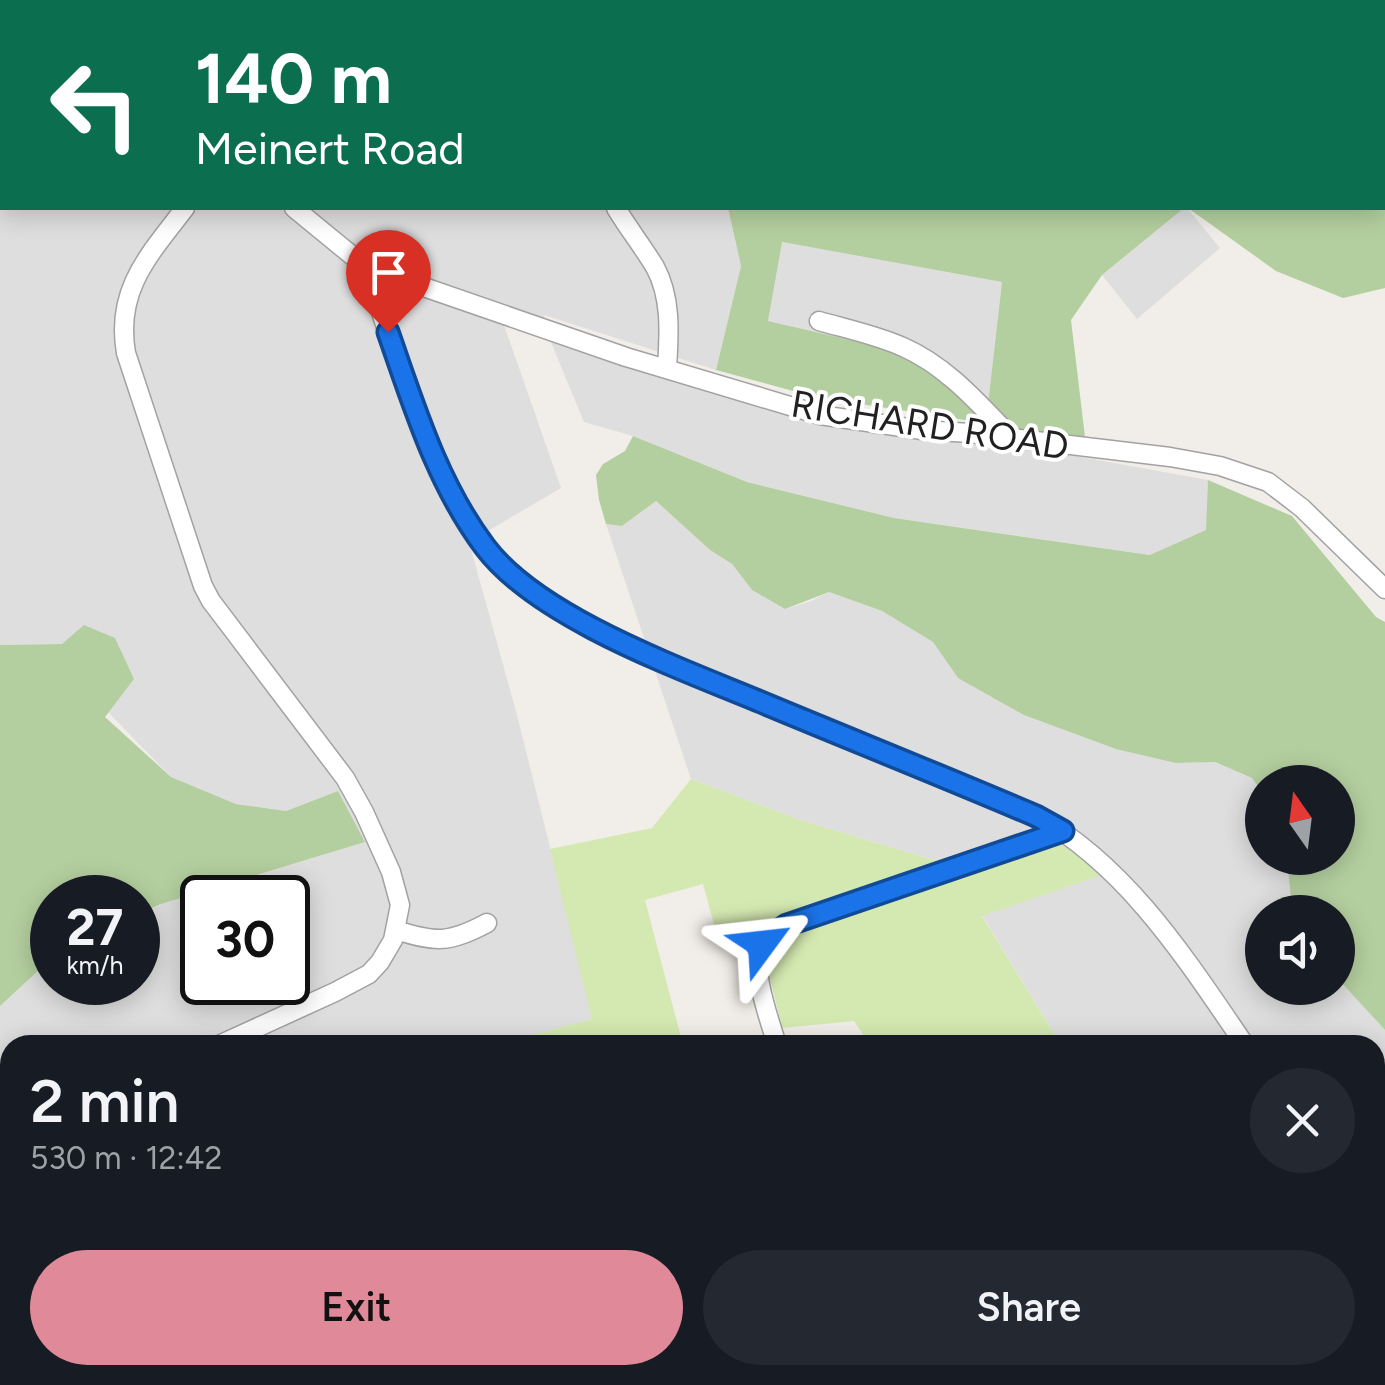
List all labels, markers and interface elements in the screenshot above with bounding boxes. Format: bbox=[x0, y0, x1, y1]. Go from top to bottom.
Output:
text: 140 m bbox=[195, 36, 392, 121]
icon: left bbox=[30, 40, 160, 170]
text: Meinert Road bbox=[195, 121, 465, 175]
pin bbox=[346, 230, 431, 333]
icon: arrive bbox=[361, 245, 416, 300]
street label: RICHARD ROAD bbox=[788, 380, 1072, 470]
north arrow bbox=[1245, 765, 1355, 875]
map controls bbox=[1245, 765, 1355, 1005]
speed limit sign: 30 bbox=[180, 875, 310, 1005]
position arrow bbox=[710, 892, 814, 996]
button: sound bbox=[1245, 895, 1355, 1005]
text: 27 bbox=[67, 897, 123, 958]
text: km/h bbox=[66, 950, 124, 980]
text: 2 min bbox=[30, 1065, 179, 1137]
button: close bbox=[1250, 1068, 1355, 1173]
text: 530 m · 12:42 bbox=[30, 1139, 222, 1177]
button: Exit bbox=[30, 1250, 683, 1365]
button: Share bbox=[703, 1250, 1355, 1365]

